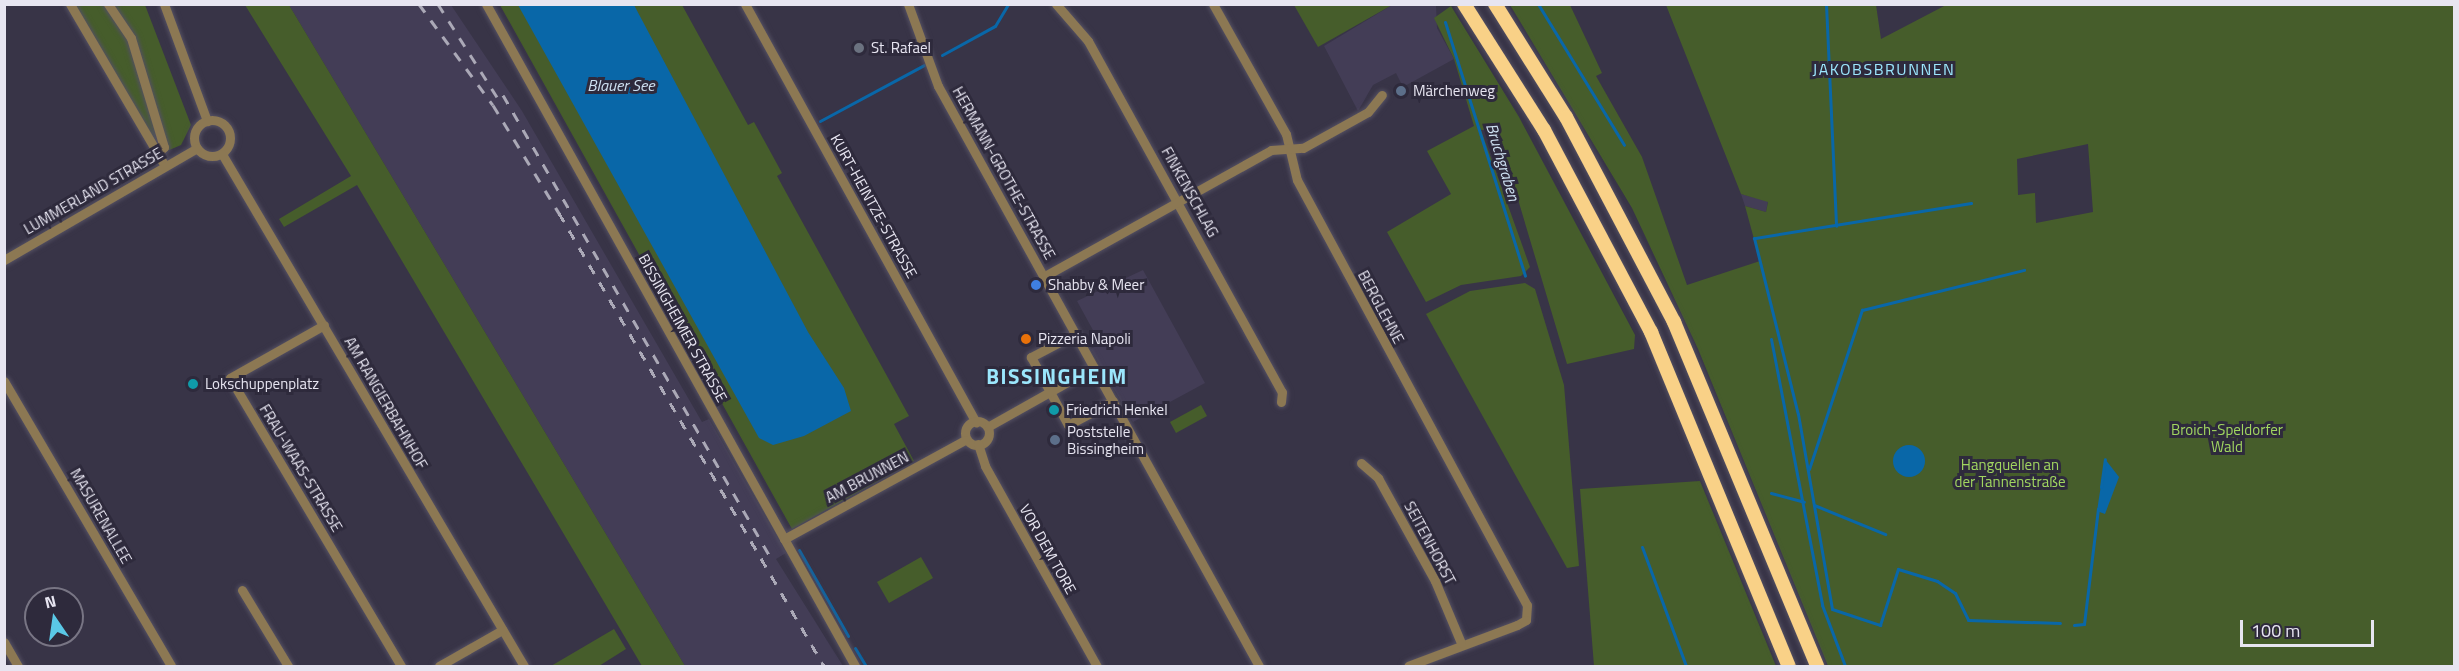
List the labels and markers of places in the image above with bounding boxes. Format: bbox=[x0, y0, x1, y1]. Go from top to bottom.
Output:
place label: St. Rafael bbox=[871, 39, 931, 57]
marker: St. Rafael bbox=[852, 41, 866, 55]
place label: Märchenweg bbox=[1413, 82, 1495, 100]
marker: Märchenweg bbox=[1394, 84, 1408, 98]
place label: Shabby & Meer bbox=[1048, 276, 1144, 294]
marker: Shabby & Meer bbox=[1029, 278, 1043, 292]
place label: Pizzeria Napoli bbox=[1038, 330, 1131, 348]
marker: Pizzeria Napoli bbox=[1019, 332, 1033, 346]
place label: Lokschuppenplatz bbox=[205, 375, 319, 393]
marker: Lokschuppenplatz bbox=[186, 377, 200, 391]
place label: Friedrich Henkel bbox=[1066, 401, 1168, 419]
marker: Friedrich Henkel bbox=[1047, 403, 1061, 417]
place label: Poststelle Bissingheim bbox=[1067, 422, 1144, 457]
marker: Poststelle Bissingheim bbox=[1048, 433, 1062, 447]

